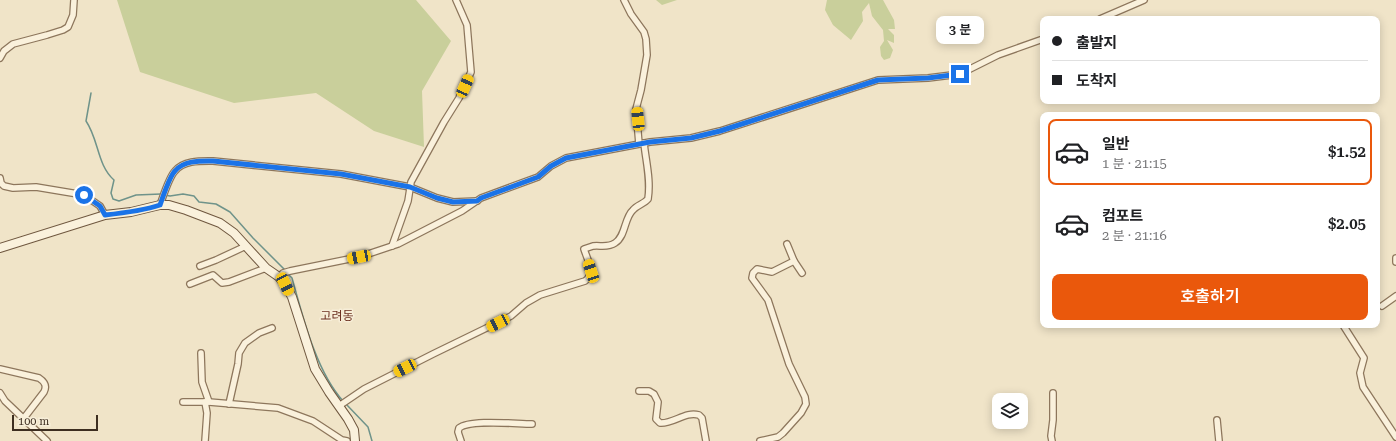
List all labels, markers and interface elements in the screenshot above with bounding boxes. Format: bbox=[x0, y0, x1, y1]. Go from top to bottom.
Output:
callout: 3 분 bbox=[936, 16, 984, 44]
text: 3 분 bbox=[949, 22, 971, 37]
text: 출발지 bbox=[1076, 34, 1117, 52]
route end bbox=[951, 65, 969, 83]
text: 도착지 bbox=[1076, 72, 1117, 90]
car bbox=[455, 73, 475, 99]
car bbox=[631, 106, 645, 132]
icon: car bbox=[1054, 134, 1090, 170]
text: 일반 bbox=[1102, 135, 1130, 153]
text: $1.52 bbox=[1328, 143, 1366, 161]
text: 1 분 · 21:15 bbox=[1102, 156, 1167, 171]
route start bbox=[75, 186, 93, 204]
icon: car bbox=[1054, 206, 1090, 242]
text: 컴포트 bbox=[1102, 207, 1143, 225]
text: $2.05 bbox=[1328, 215, 1366, 233]
text: 2 분 · 21:16 bbox=[1102, 228, 1167, 243]
car bbox=[346, 249, 372, 265]
car bbox=[582, 258, 600, 284]
car bbox=[274, 271, 296, 297]
button: 호출하기 bbox=[1052, 274, 1368, 320]
district label: 고려동 bbox=[320, 309, 354, 323]
car bbox=[485, 312, 511, 334]
car bbox=[392, 357, 418, 379]
map controls bbox=[992, 393, 1028, 429]
button: layers bbox=[992, 393, 1028, 429]
scale bar bbox=[12, 413, 98, 432]
text: 100 m bbox=[18, 415, 49, 428]

